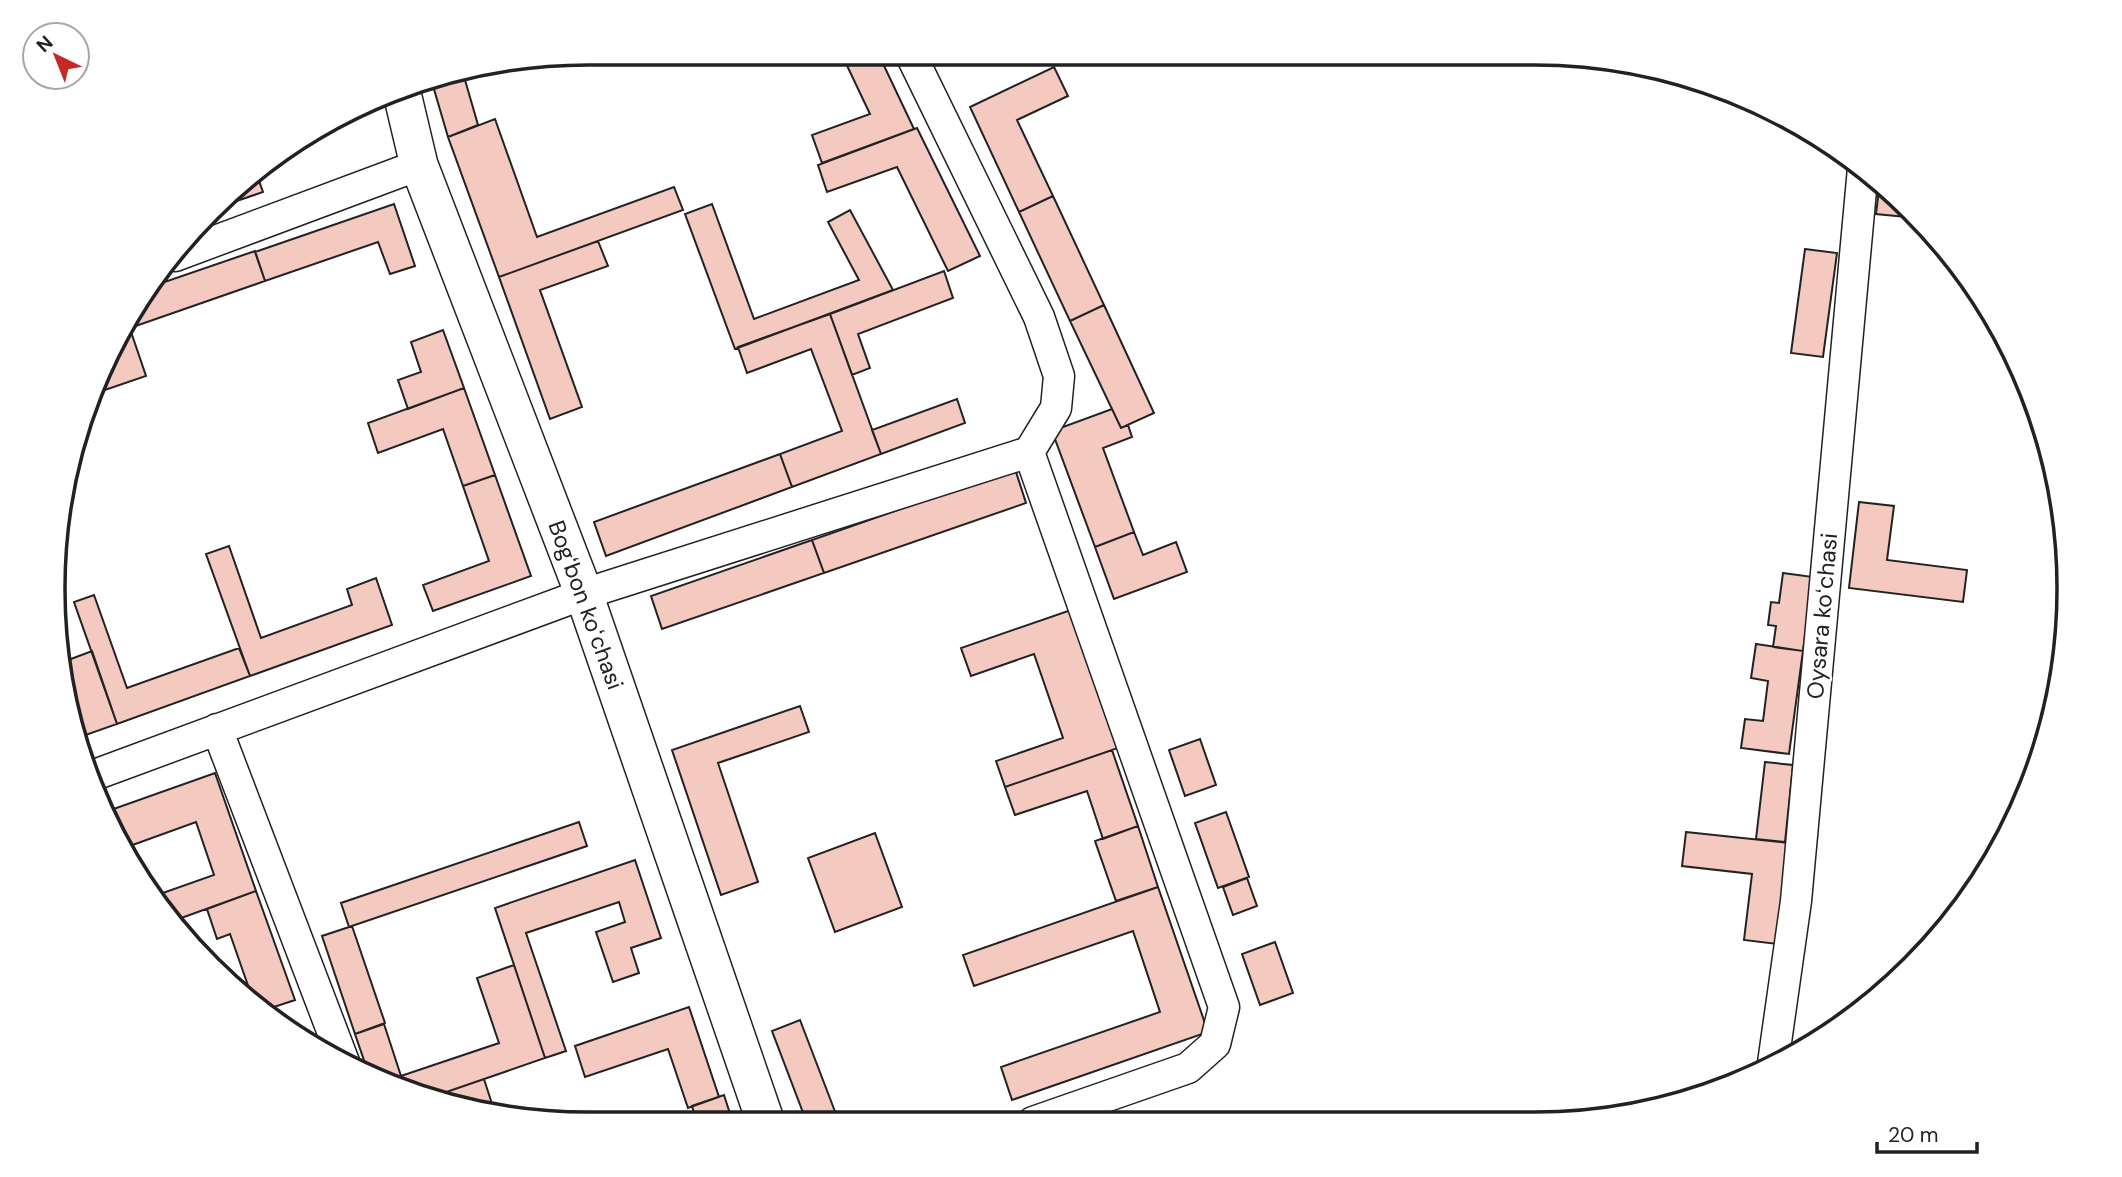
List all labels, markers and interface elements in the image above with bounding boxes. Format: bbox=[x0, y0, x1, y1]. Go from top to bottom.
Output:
north arrow bbox=[21, 21, 91, 91]
text: N bbox=[31, 30, 58, 58]
street label: Bogʻbon koʻchasi bbox=[541, 516, 631, 694]
street label: Oysara koʻchasi bbox=[1800, 532, 1844, 700]
scale bar bbox=[1877, 1110, 1977, 1154]
text: 20 m bbox=[1888, 1121, 1939, 1149]

